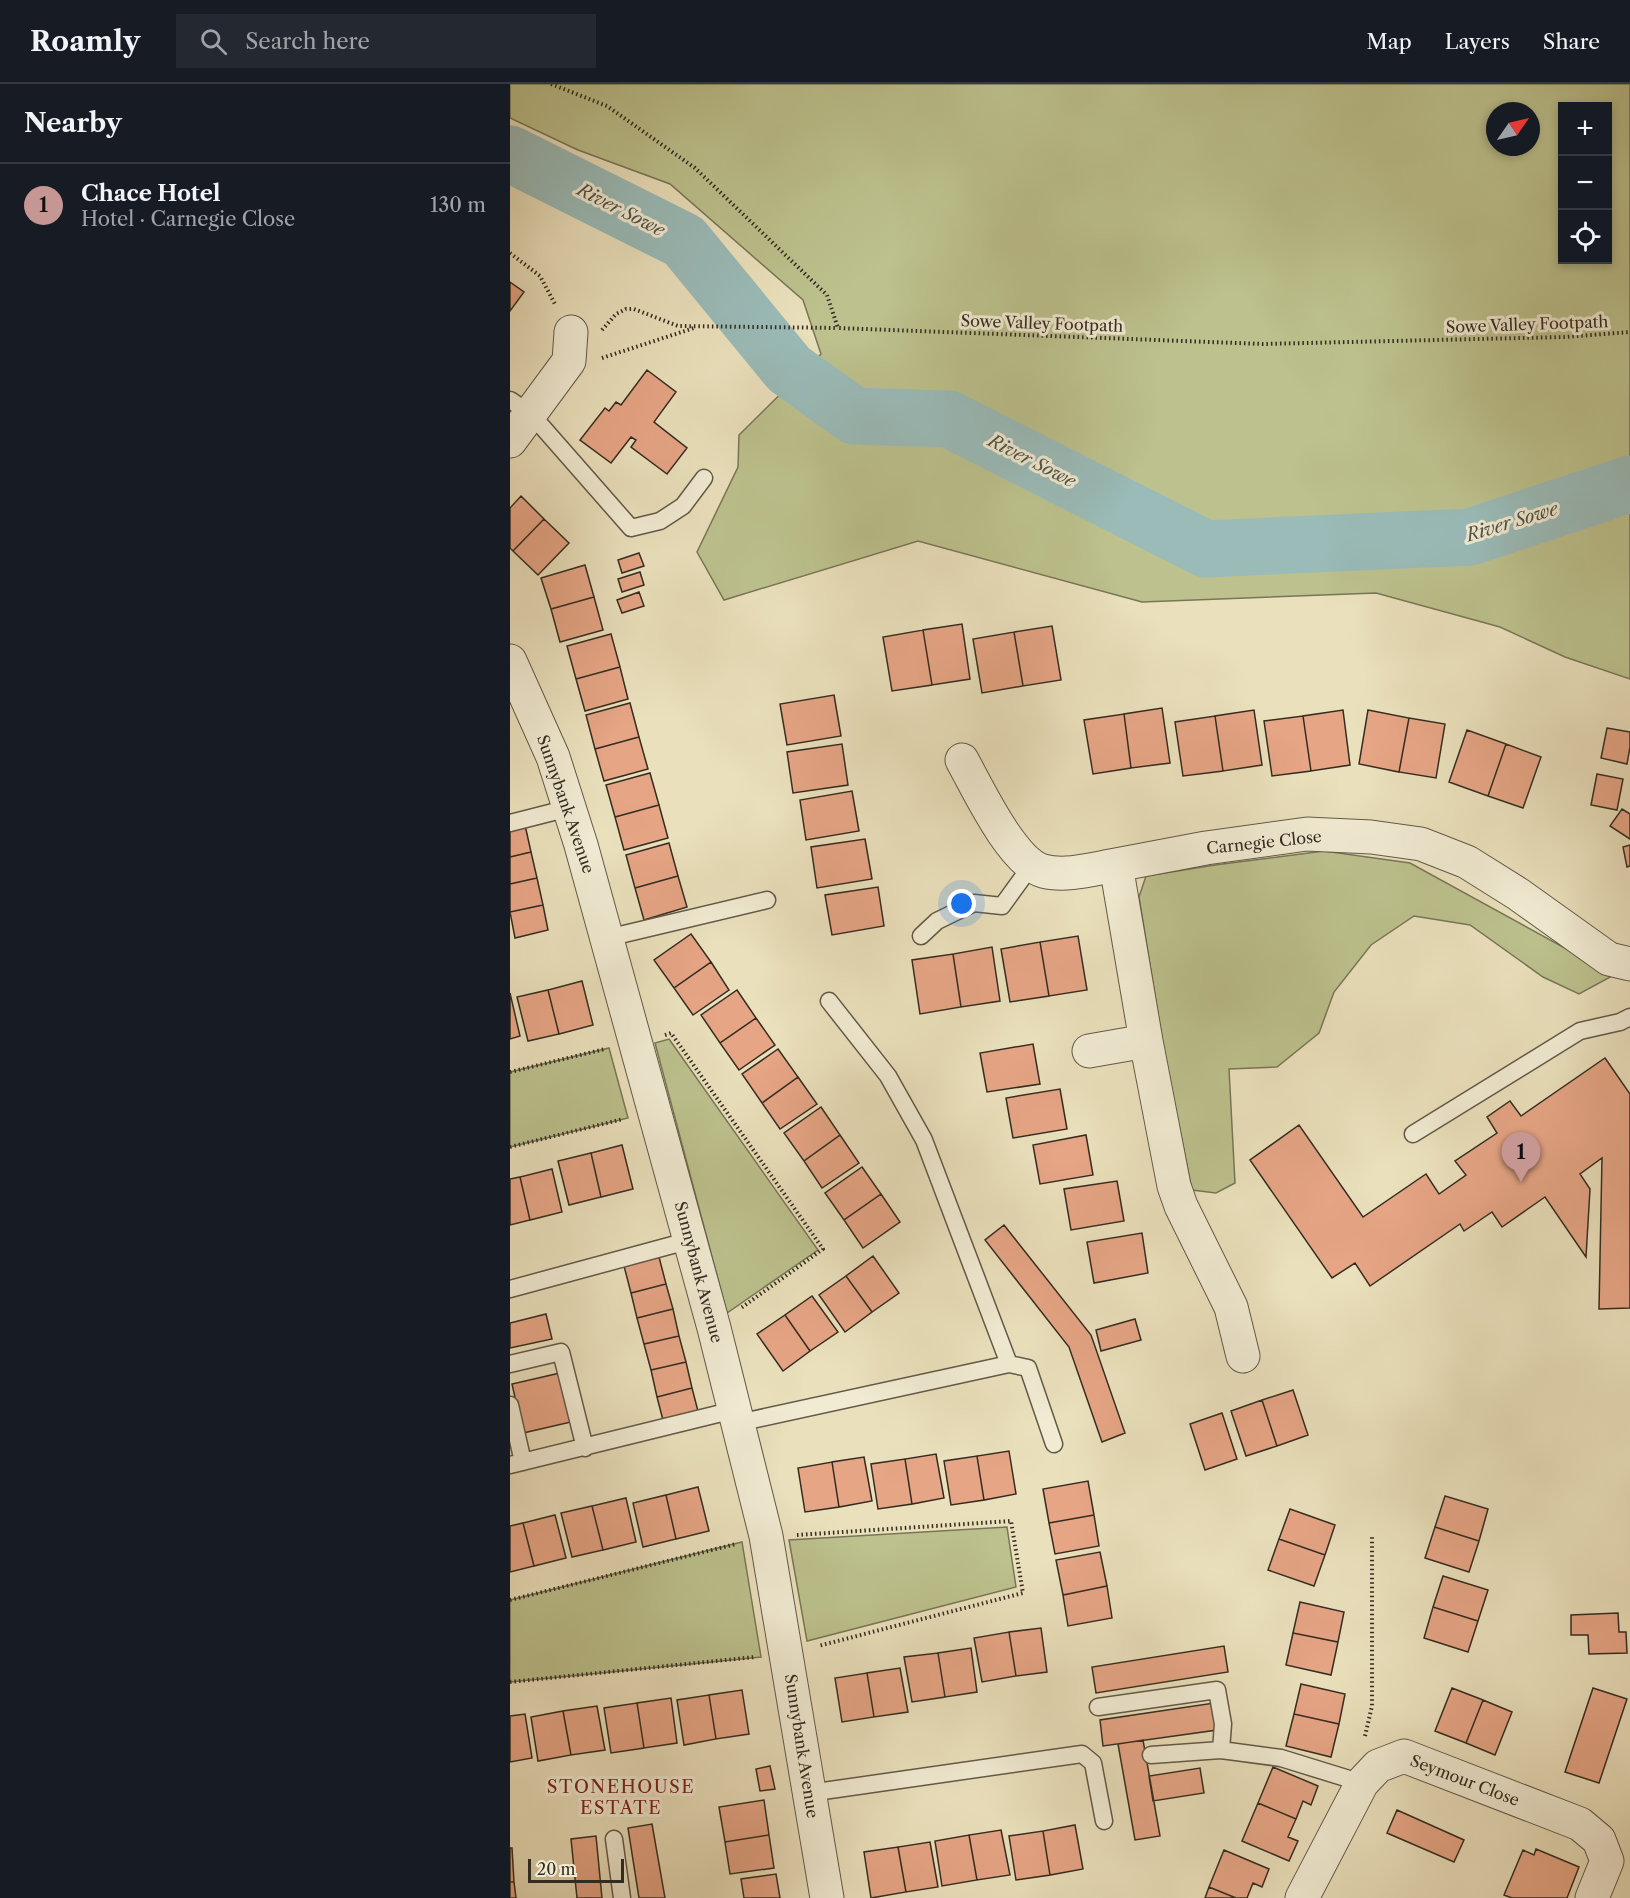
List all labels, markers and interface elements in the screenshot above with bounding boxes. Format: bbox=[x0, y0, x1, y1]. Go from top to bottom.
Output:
search box bbox=[176, 14, 596, 68]
text: Roamly bbox=[30, 24, 140, 58]
icon: search bbox=[197, 25, 230, 58]
text: Search here bbox=[245, 28, 370, 55]
text: Map bbox=[1367, 29, 1412, 54]
text: Layers bbox=[1445, 29, 1510, 54]
text: Share bbox=[1543, 29, 1600, 54]
north arrow bbox=[1486, 102, 1540, 156]
map controls bbox=[1558, 102, 1612, 264]
button: + bbox=[1558, 102, 1612, 156]
text: Nearby bbox=[24, 107, 122, 139]
button: − bbox=[1558, 156, 1612, 210]
water label: River Sowe bbox=[572, 178, 669, 242]
text: Chace Hotel bbox=[81, 180, 221, 207]
text: 1 bbox=[39, 193, 48, 217]
text: 130 m bbox=[430, 193, 486, 217]
text: Hotel · Carnegie Close bbox=[81, 207, 295, 231]
button: locate bbox=[1558, 210, 1612, 264]
street label: Sowe Valley Footpath bbox=[960, 310, 1124, 336]
street label: Sowe Valley Footpath bbox=[1445, 311, 1609, 337]
water label: River Sowe bbox=[983, 429, 1080, 493]
water label: River Sowe bbox=[1462, 497, 1562, 547]
street label: Sunnybank Avenue bbox=[533, 732, 599, 876]
street label: Carnegie Close bbox=[1205, 826, 1323, 858]
your location bbox=[947, 889, 976, 918]
pin: 1 bbox=[1502, 1132, 1540, 1182]
street label: Sunnybank Avenue bbox=[671, 1199, 727, 1345]
street label: Sunnybank Avenue bbox=[781, 1673, 823, 1819]
street label: Seymour Close bbox=[1408, 1750, 1522, 1810]
district label: STONEHOUSE ESTATE bbox=[547, 1776, 695, 1819]
scale bar bbox=[528, 1856, 624, 1884]
text: 20 m bbox=[537, 1859, 576, 1879]

